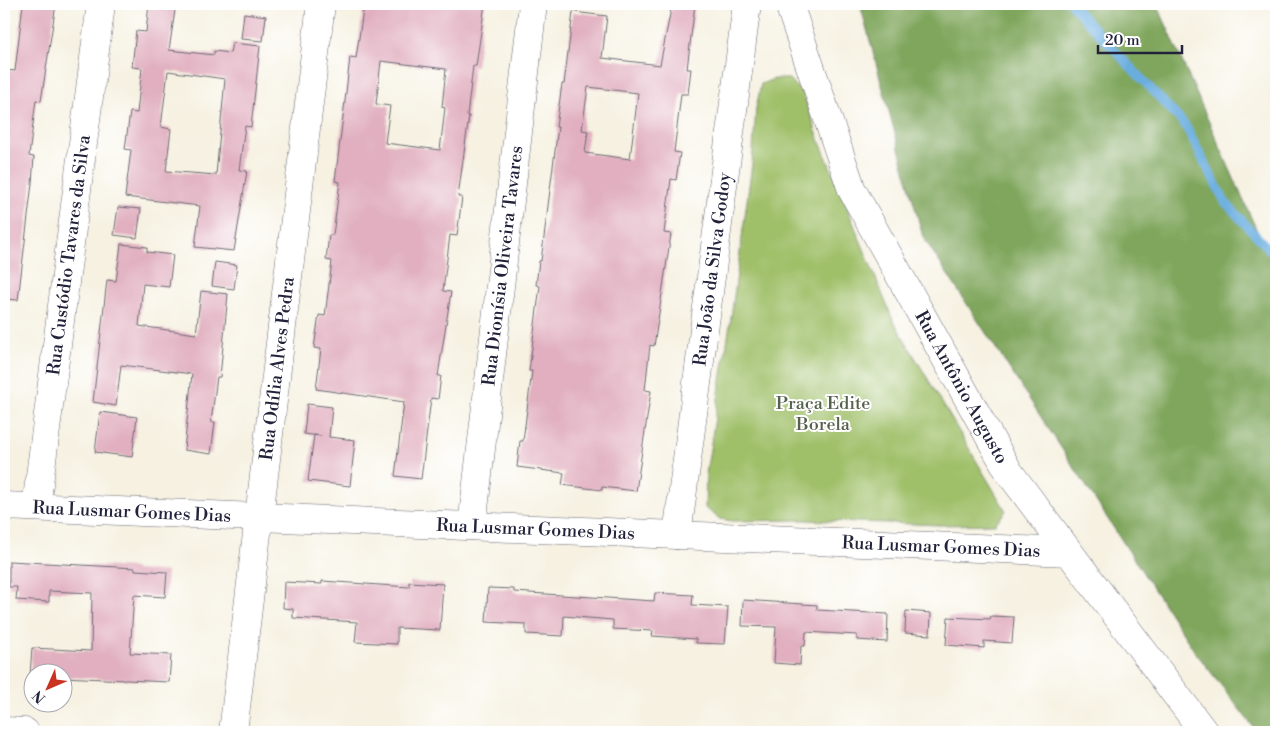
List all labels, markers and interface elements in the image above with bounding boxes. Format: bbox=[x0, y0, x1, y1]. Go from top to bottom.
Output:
scale bar bbox=[1098, 22, 1181, 54]
text: 20 m bbox=[1105, 31, 1140, 50]
street label: Rua Custódio Tavares da Silva bbox=[42, 133, 96, 377]
street label: Rua Dionísia Oliveira Tavares bbox=[477, 144, 528, 387]
street label: Rua João da Silva Godoy bbox=[688, 171, 736, 368]
street label: Rua Odília Alves Pedra bbox=[254, 275, 300, 462]
street label: Rua Antônio Augusto bbox=[910, 306, 1014, 468]
park label: Praça Edite Borela bbox=[776, 392, 870, 436]
street label: Rua Lusmar Gomes Dias bbox=[32, 496, 232, 527]
street label: Rua Lusmar Gomes Dias bbox=[436, 513, 635, 545]
street label: Rua Lusmar Gomes Dias bbox=[841, 531, 1041, 562]
north arrow bbox=[22, 664, 72, 714]
text: N bbox=[29, 686, 50, 707]

